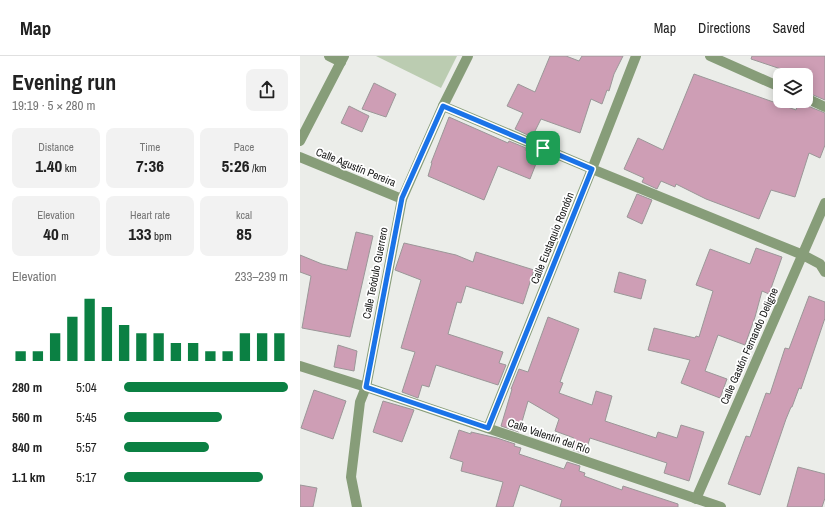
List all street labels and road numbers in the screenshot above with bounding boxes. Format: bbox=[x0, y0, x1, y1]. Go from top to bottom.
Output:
street label: Calle Agustín Pereira bbox=[314, 145, 398, 189]
street label: Calle Eustaquio Rondón bbox=[527, 190, 577, 286]
street label: Calle Teódulo Guerrero bbox=[359, 226, 391, 320]
street label: Calle Gastón Fernando Deligne bbox=[717, 285, 781, 407]
street label: Calle Valentín del Río bbox=[506, 415, 592, 457]

